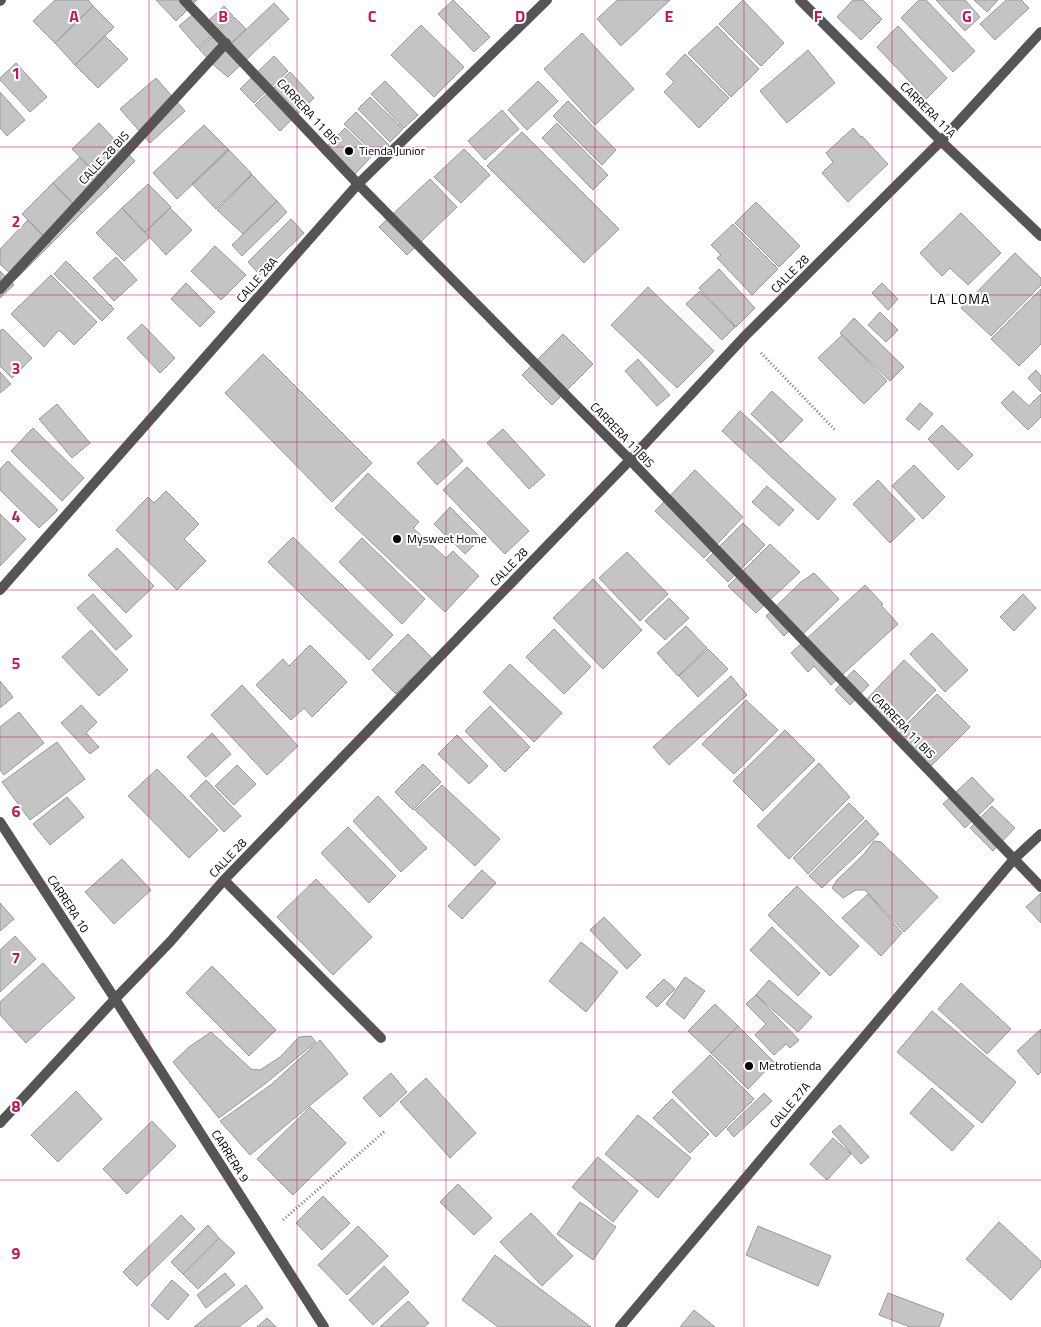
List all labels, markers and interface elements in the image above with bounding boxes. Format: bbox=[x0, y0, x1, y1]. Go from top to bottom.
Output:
text: A bbox=[69, 4, 79, 28]
text: B bbox=[218, 4, 228, 28]
text: C bbox=[368, 4, 377, 28]
text: D bbox=[515, 4, 525, 28]
text: E bbox=[665, 4, 674, 28]
text: F bbox=[814, 4, 823, 28]
text: G bbox=[962, 4, 972, 28]
text: 1 bbox=[12, 61, 20, 85]
street label: CARRERA 11 BIS bbox=[272, 74, 344, 149]
street label: CARRERA 11A bbox=[896, 77, 961, 142]
street label: CALLE 28 BIS bbox=[74, 127, 134, 189]
place label: Tienda Junior bbox=[359, 141, 425, 160]
marker: Tienda Junior bbox=[343, 145, 355, 157]
text: 2 bbox=[12, 209, 20, 233]
street label: CALLE 28 bbox=[766, 250, 813, 297]
street label: CALLE 28A bbox=[231, 253, 282, 307]
district label: LA LOMA bbox=[930, 288, 990, 309]
text: 3 bbox=[12, 356, 20, 380]
street label: CARRERA 11 BIS bbox=[586, 397, 659, 472]
text: 4 bbox=[12, 504, 21, 528]
place label: Mysweet Home bbox=[407, 529, 487, 548]
marker: Mysweet Home bbox=[391, 533, 403, 545]
street label: CALLE 28 bbox=[485, 543, 532, 590]
text: 5 bbox=[12, 651, 21, 675]
street label: CARRERA 11 BIS bbox=[867, 688, 940, 763]
text: 6 bbox=[12, 799, 21, 823]
street label: CALLE 28 bbox=[204, 833, 251, 882]
street label: CARRERA 10 bbox=[43, 871, 94, 937]
text: 7 bbox=[12, 946, 20, 970]
place label: Metrotienda bbox=[759, 1056, 821, 1075]
marker: Metrotienda bbox=[743, 1060, 755, 1072]
street label: CALLE 27A bbox=[765, 1077, 815, 1132]
text: 8 bbox=[12, 1094, 21, 1118]
street label: CARRERA 9 bbox=[207, 1126, 254, 1186]
text: 9 bbox=[12, 1241, 21, 1265]

